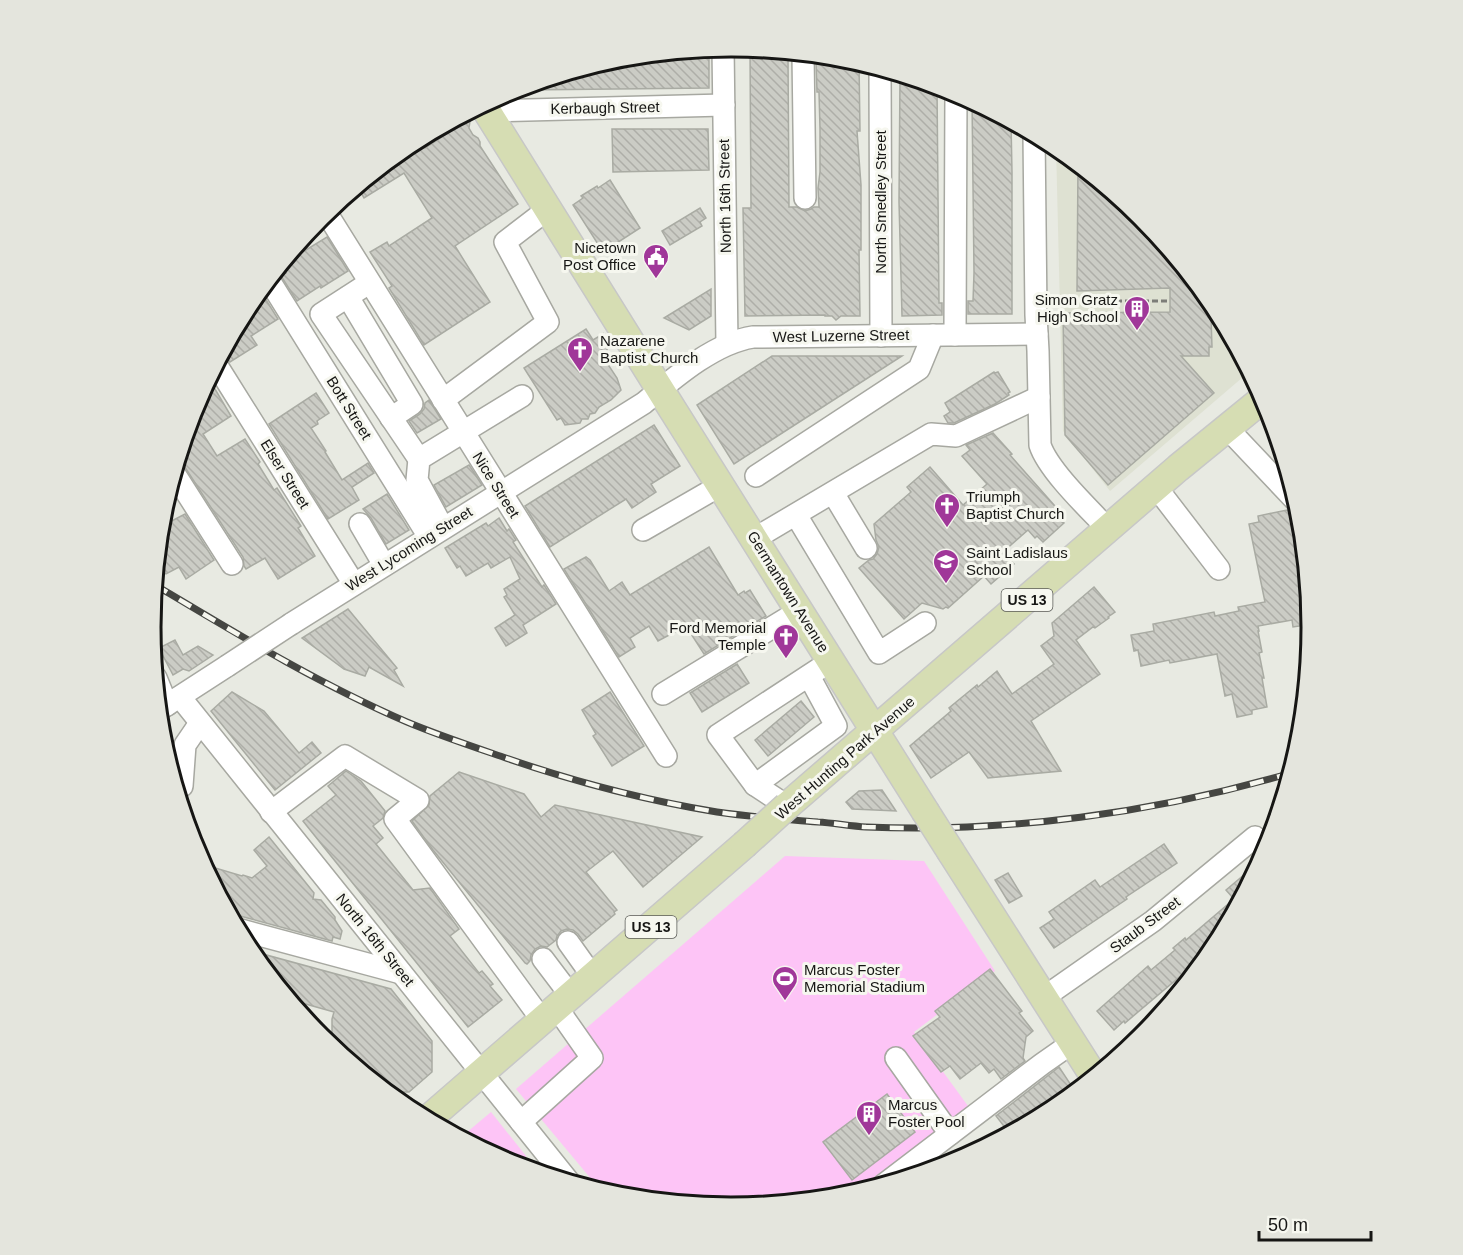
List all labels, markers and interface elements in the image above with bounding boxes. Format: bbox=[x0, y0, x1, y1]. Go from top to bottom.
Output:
street label: Kerbaugh Street bbox=[550, 98, 661, 117]
street label: North Smedley Street bbox=[872, 129, 889, 274]
street label: North 16th Street bbox=[715, 138, 734, 253]
place label: Nicetown Post Office bbox=[563, 239, 636, 273]
public building icon: Nicetown Post Office bbox=[641, 242, 671, 280]
place label: Simon Gratz High School bbox=[1035, 291, 1118, 325]
building icon: Simon Gratz High School bbox=[1122, 294, 1152, 332]
street label: West Luzerne Street bbox=[773, 326, 910, 345]
place label: Nazarene Baptist Church bbox=[600, 332, 698, 366]
church icon: Nazarene Baptist Church bbox=[565, 335, 595, 373]
street label: Bott Street bbox=[323, 373, 376, 443]
street label: Elser Street bbox=[257, 436, 314, 512]
street label: Nice Street bbox=[470, 449, 524, 521]
place label: Triumph Baptist Church bbox=[966, 488, 1064, 522]
church icon: Triumph Baptist Church bbox=[932, 491, 962, 529]
street label: West Lycoming Street bbox=[342, 502, 476, 594]
street label: Germantown Avenue bbox=[744, 528, 833, 656]
place label: Saint Ladislaus School bbox=[966, 544, 1068, 578]
school or university icon: Saint Ladislaus School bbox=[931, 547, 961, 585]
road number: US 13 bbox=[1002, 589, 1052, 611]
place label: Ford Memorial Temple bbox=[669, 619, 766, 653]
church icon: Ford Memorial Temple bbox=[771, 622, 801, 660]
street label: West Hunting Park Avenue bbox=[772, 693, 918, 823]
street label: North 16th Street bbox=[333, 890, 418, 990]
street label: Staub Street bbox=[1106, 892, 1184, 956]
road number: US 13 bbox=[626, 916, 676, 938]
place label: Marcus Foster Memorial Stadium bbox=[804, 961, 925, 995]
sports icon: Marcus Foster Memorial Stadium bbox=[770, 964, 800, 1002]
place label: Marcus Foster Pool bbox=[888, 1096, 965, 1130]
building icon: Marcus Foster Pool bbox=[854, 1099, 884, 1137]
scale bar bbox=[1259, 1204, 1372, 1242]
text: 50 m bbox=[1268, 1215, 1308, 1235]

